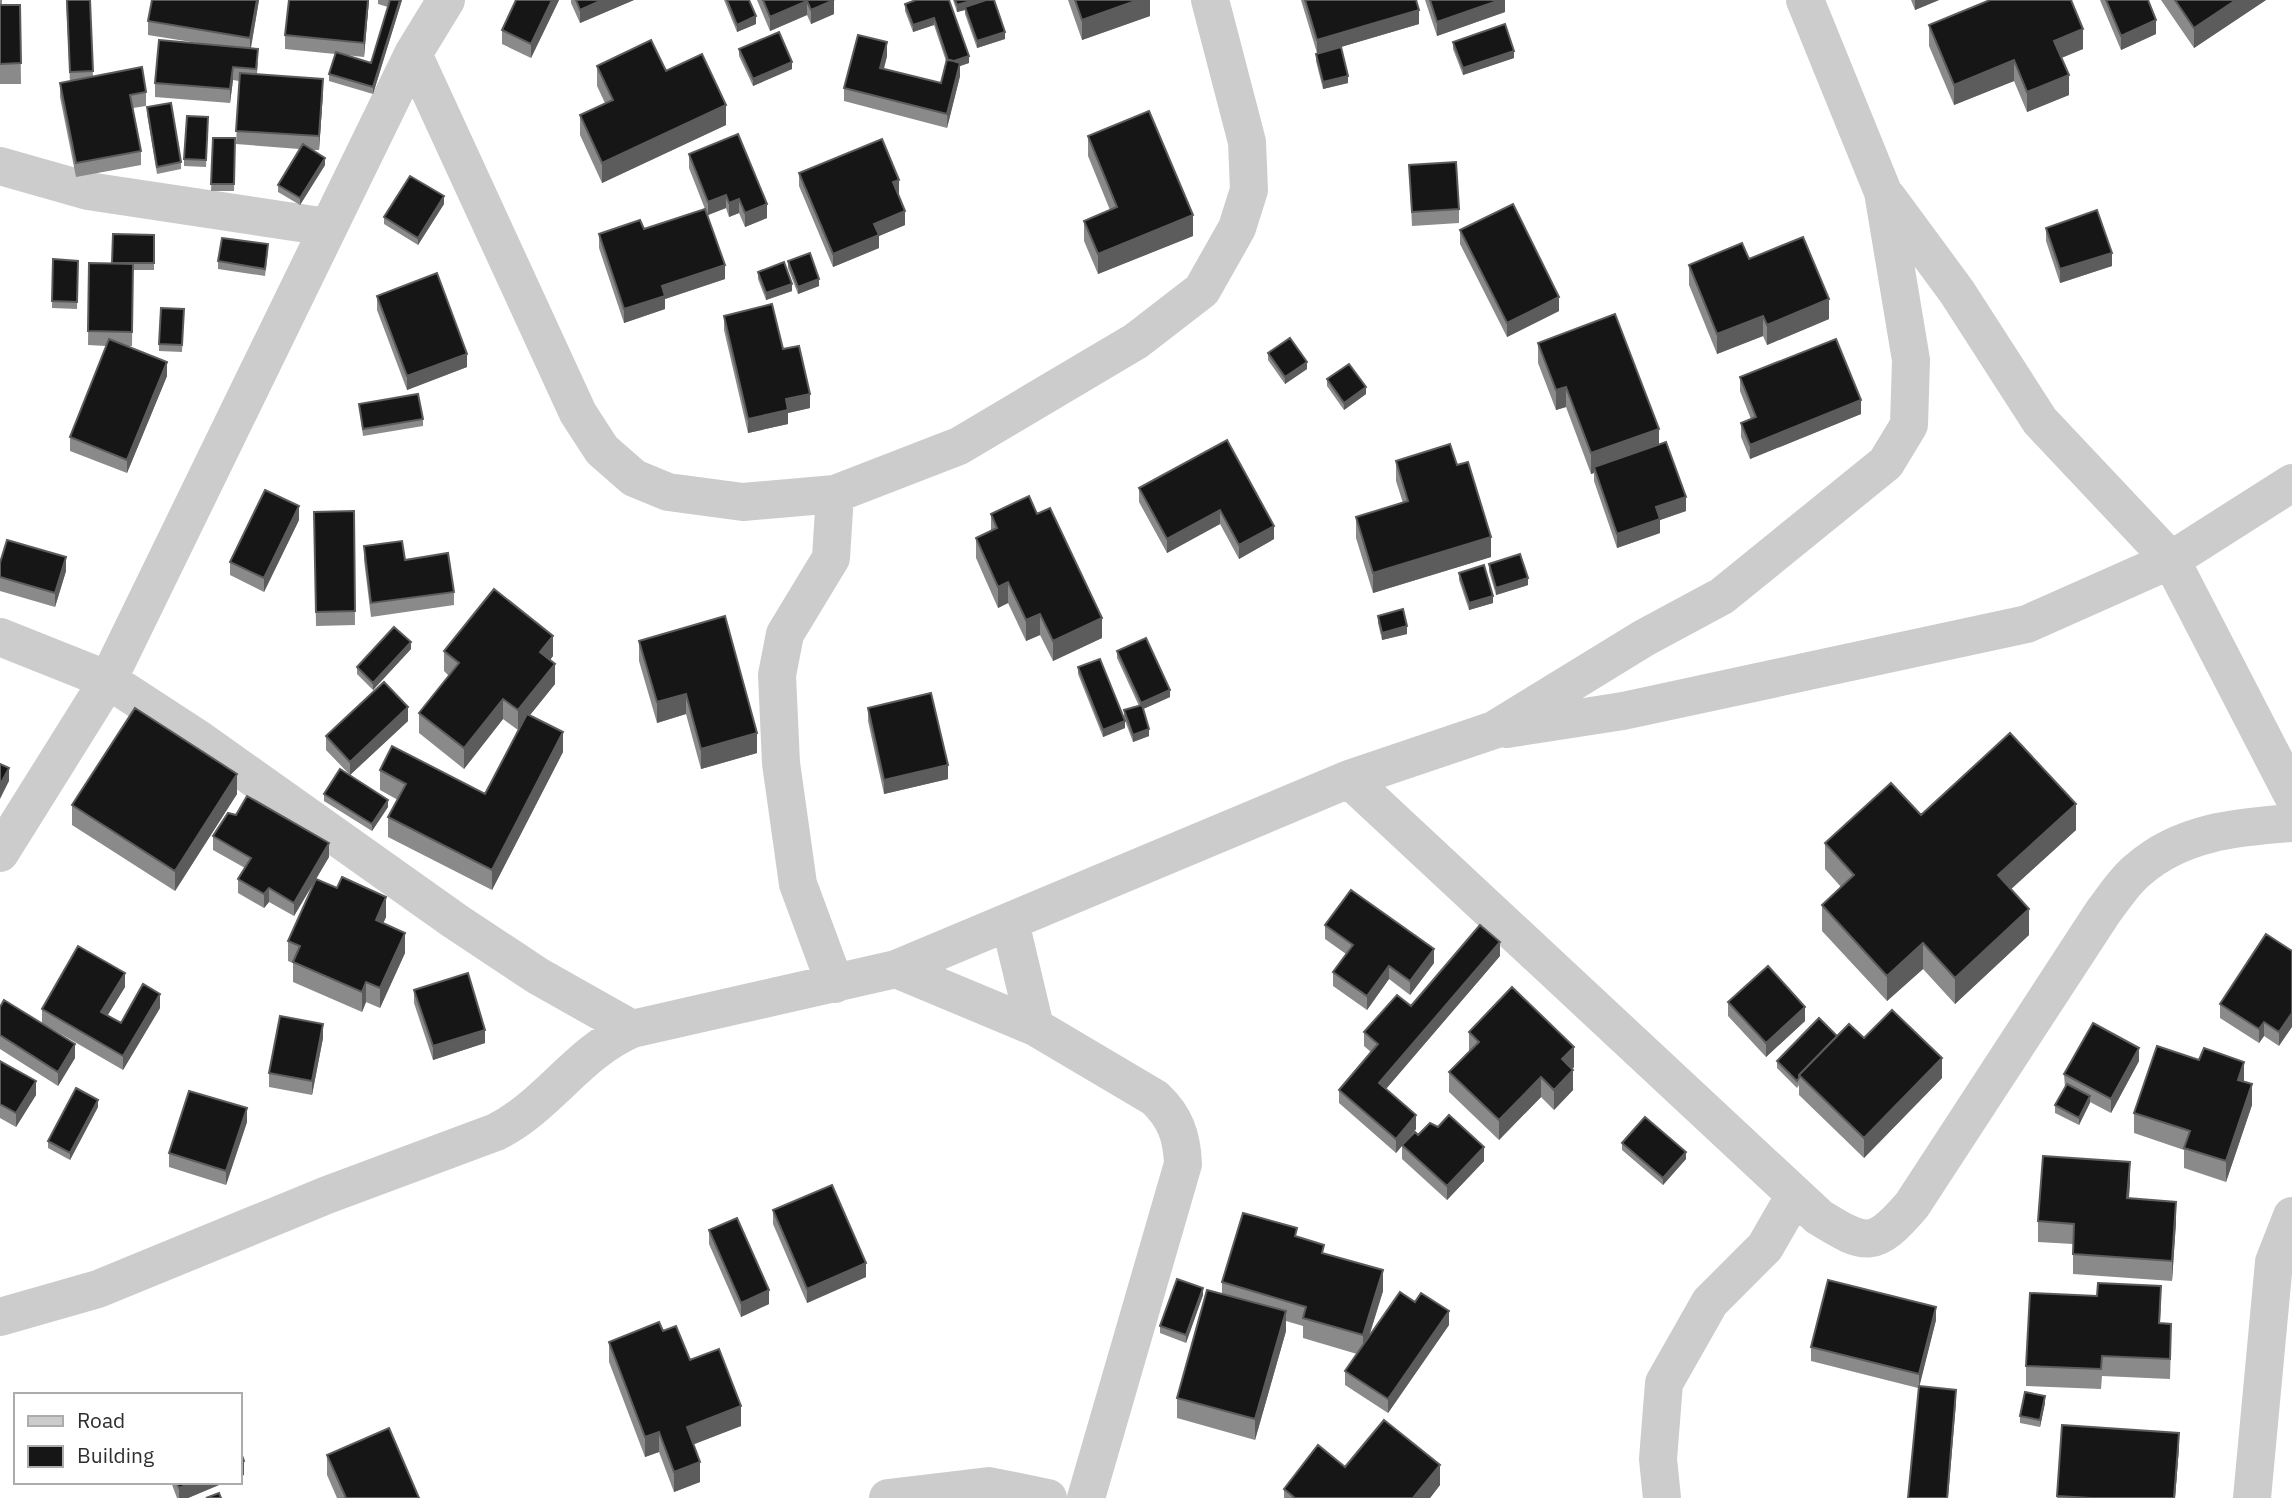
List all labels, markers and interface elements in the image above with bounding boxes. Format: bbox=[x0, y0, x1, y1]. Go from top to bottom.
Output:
legend bbox=[14, 1393, 242, 1484]
text: Road bbox=[77, 1406, 125, 1434]
text: Building bbox=[77, 1441, 154, 1469]

